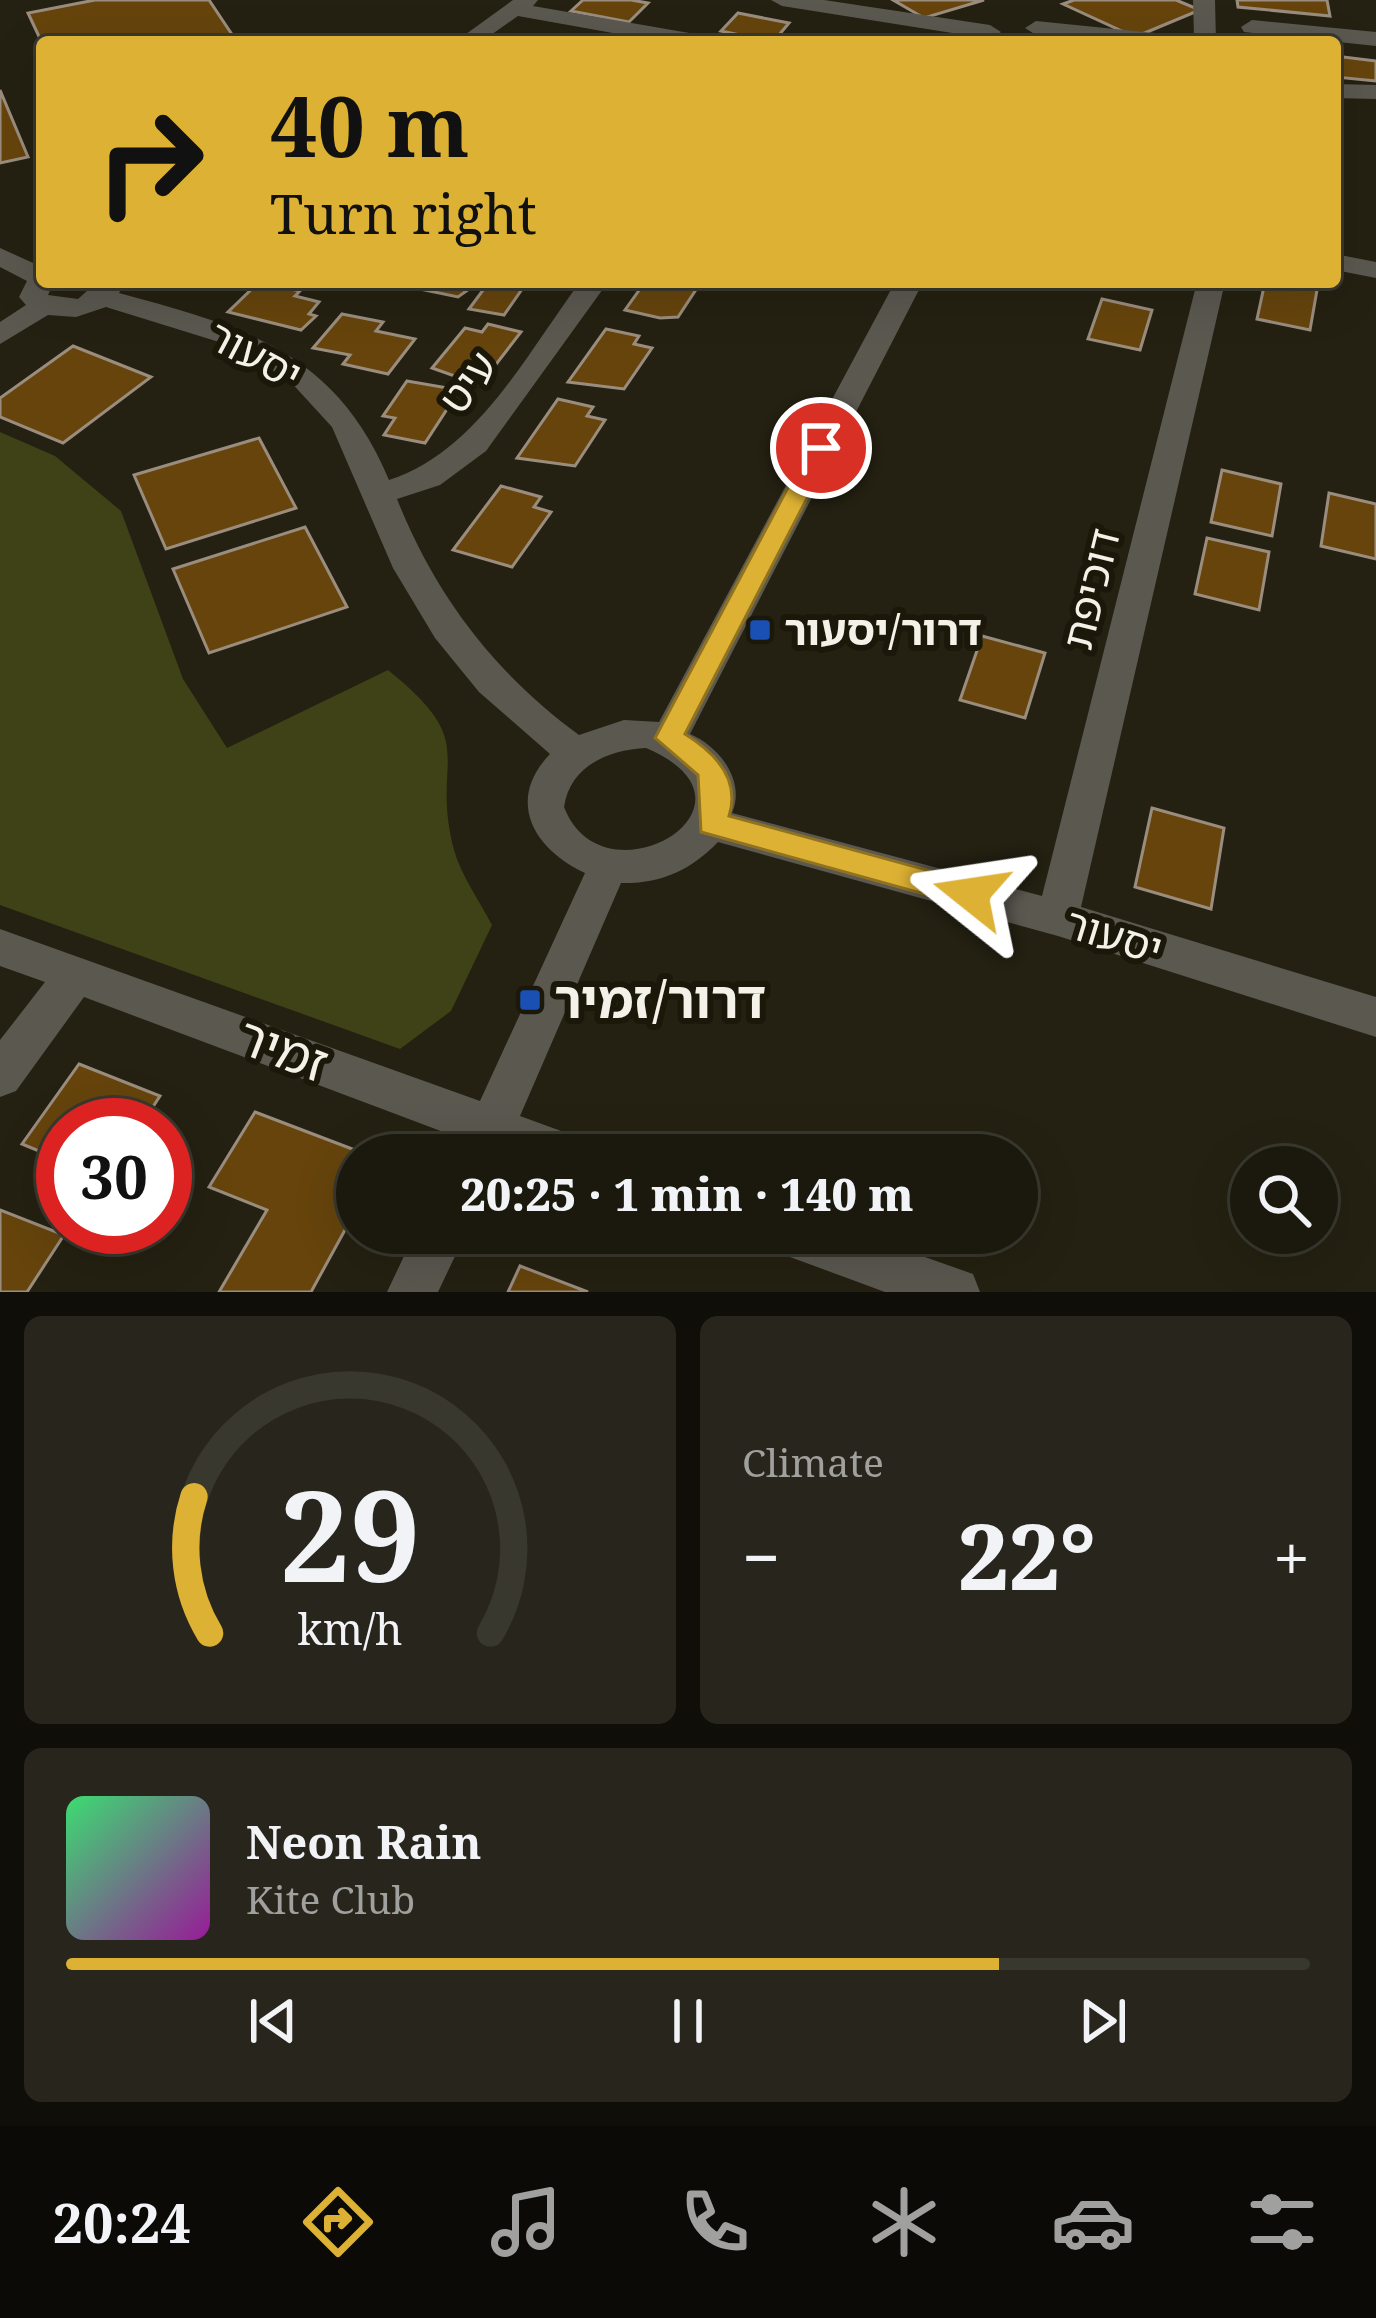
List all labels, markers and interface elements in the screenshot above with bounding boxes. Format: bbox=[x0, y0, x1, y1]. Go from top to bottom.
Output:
text: 40 m bbox=[270, 67, 470, 182]
icon: right bbox=[72, 84, 228, 240]
text: Turn right bbox=[270, 176, 537, 250]
street label: יסעור bbox=[199, 305, 312, 402]
street label: עיט bbox=[425, 339, 509, 424]
pin bbox=[770, 397, 872, 499]
icon: arrive bbox=[788, 415, 854, 481]
street label: דוכיפת bbox=[1047, 522, 1132, 655]
place label: דרור/יסעור bbox=[784, 600, 982, 657]
marker: דרור/יסעור bbox=[747, 617, 773, 643]
position arrow bbox=[908, 831, 1034, 957]
street label: יסעור bbox=[1059, 893, 1170, 976]
place label: דרור/זמיר bbox=[554, 963, 766, 1033]
marker: דרור/זמיר bbox=[517, 987, 543, 1013]
street label: זמיר bbox=[229, 999, 339, 1097]
speed limit sign: 30 bbox=[36, 1098, 192, 1254]
map controls bbox=[1230, 1146, 1338, 1254]
button: search bbox=[1230, 1146, 1338, 1254]
text: 20:25 · 1 min · 140 m bbox=[460, 1163, 914, 1224]
text: Climate bbox=[742, 1435, 884, 1488]
text: 29 bbox=[279, 1449, 421, 1619]
text: 22° bbox=[958, 1494, 1096, 1616]
text: − bbox=[742, 1511, 780, 1601]
text: + bbox=[1273, 1511, 1310, 1601]
text: km/h bbox=[297, 1599, 403, 1658]
text: Neon Rain bbox=[246, 1811, 481, 1872]
text: Kite Club bbox=[246, 1872, 415, 1925]
icon: previous bbox=[240, 1988, 306, 2054]
icon: pause bbox=[655, 1988, 721, 2054]
icon: next bbox=[1070, 1988, 1136, 2054]
icon: directions bbox=[296, 2180, 380, 2264]
icon: music bbox=[484, 2180, 568, 2264]
icon: phone bbox=[673, 2180, 757, 2264]
icon: climate bbox=[862, 2180, 946, 2264]
icon: car bbox=[1051, 2180, 1135, 2264]
icon: filters bbox=[1240, 2180, 1324, 2264]
text: 20:24 bbox=[52, 2185, 191, 2259]

